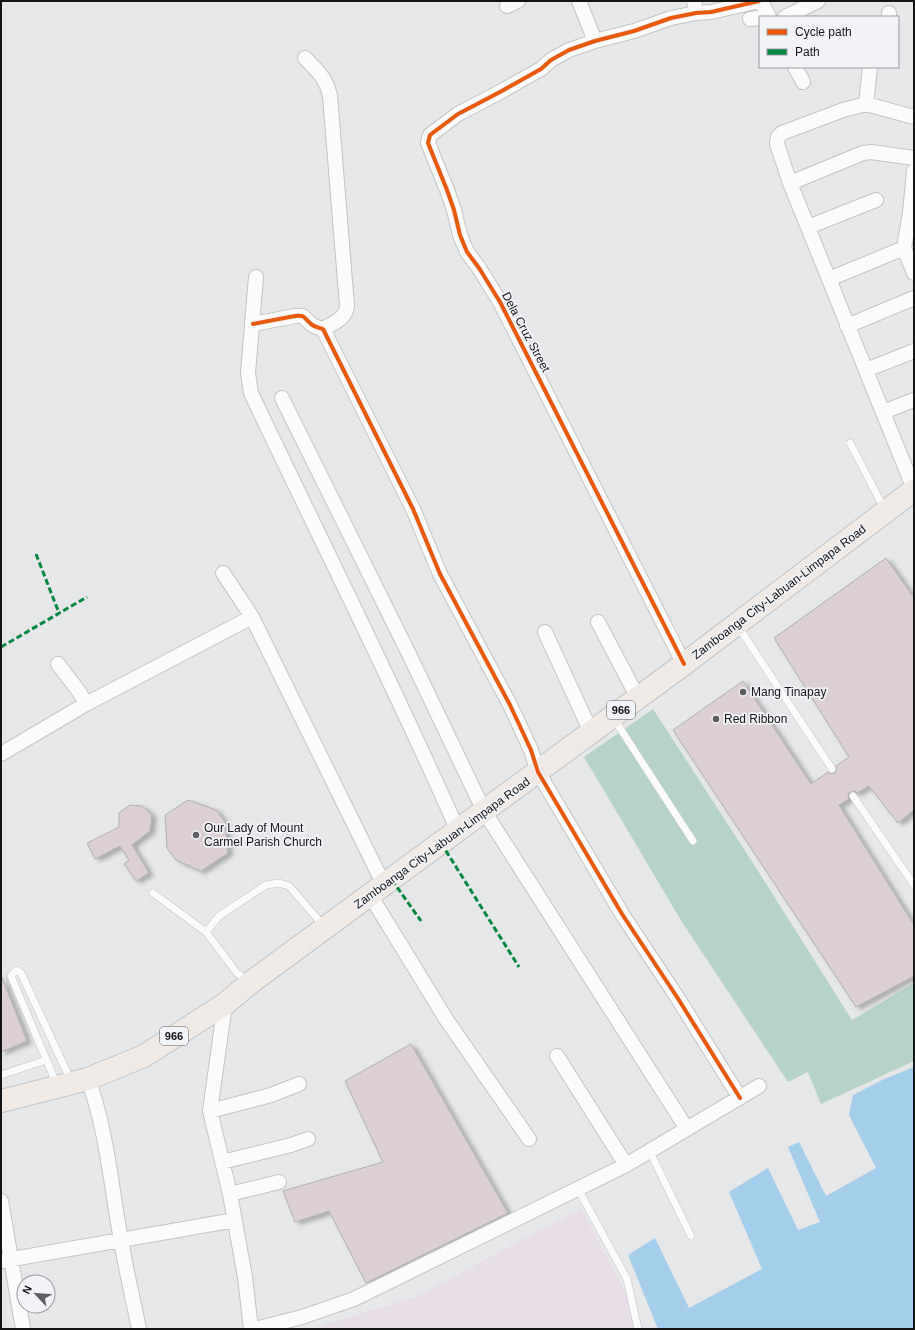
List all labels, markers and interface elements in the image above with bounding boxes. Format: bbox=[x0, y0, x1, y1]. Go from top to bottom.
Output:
legend bbox=[759, 16, 899, 68]
text: Cycle path bbox=[795, 25, 852, 39]
text: Path bbox=[795, 45, 820, 59]
street label: Dela Cruz Street bbox=[499, 290, 553, 375]
street label: Zamboanga City-Labuan-Limpapa Road bbox=[689, 522, 869, 662]
place label: Mang Tinapay bbox=[751, 685, 826, 699]
marker: Mang Tinapay bbox=[738, 687, 748, 697]
road number: 966 bbox=[607, 701, 635, 719]
place label: Red Ribbon bbox=[724, 712, 787, 726]
marker: Red Ribbon bbox=[711, 714, 721, 724]
street label: Zamboanga City-Labuan-Limpapa Road bbox=[351, 774, 533, 912]
place label: Our Lady of Mount Carmel Parish Church bbox=[204, 821, 322, 849]
marker: Our Lady of Mount Carmel Parish Church bbox=[191, 830, 201, 840]
road number: 966 bbox=[160, 1027, 188, 1045]
north arrow bbox=[16, 1274, 56, 1314]
text: N bbox=[20, 1283, 34, 1296]

